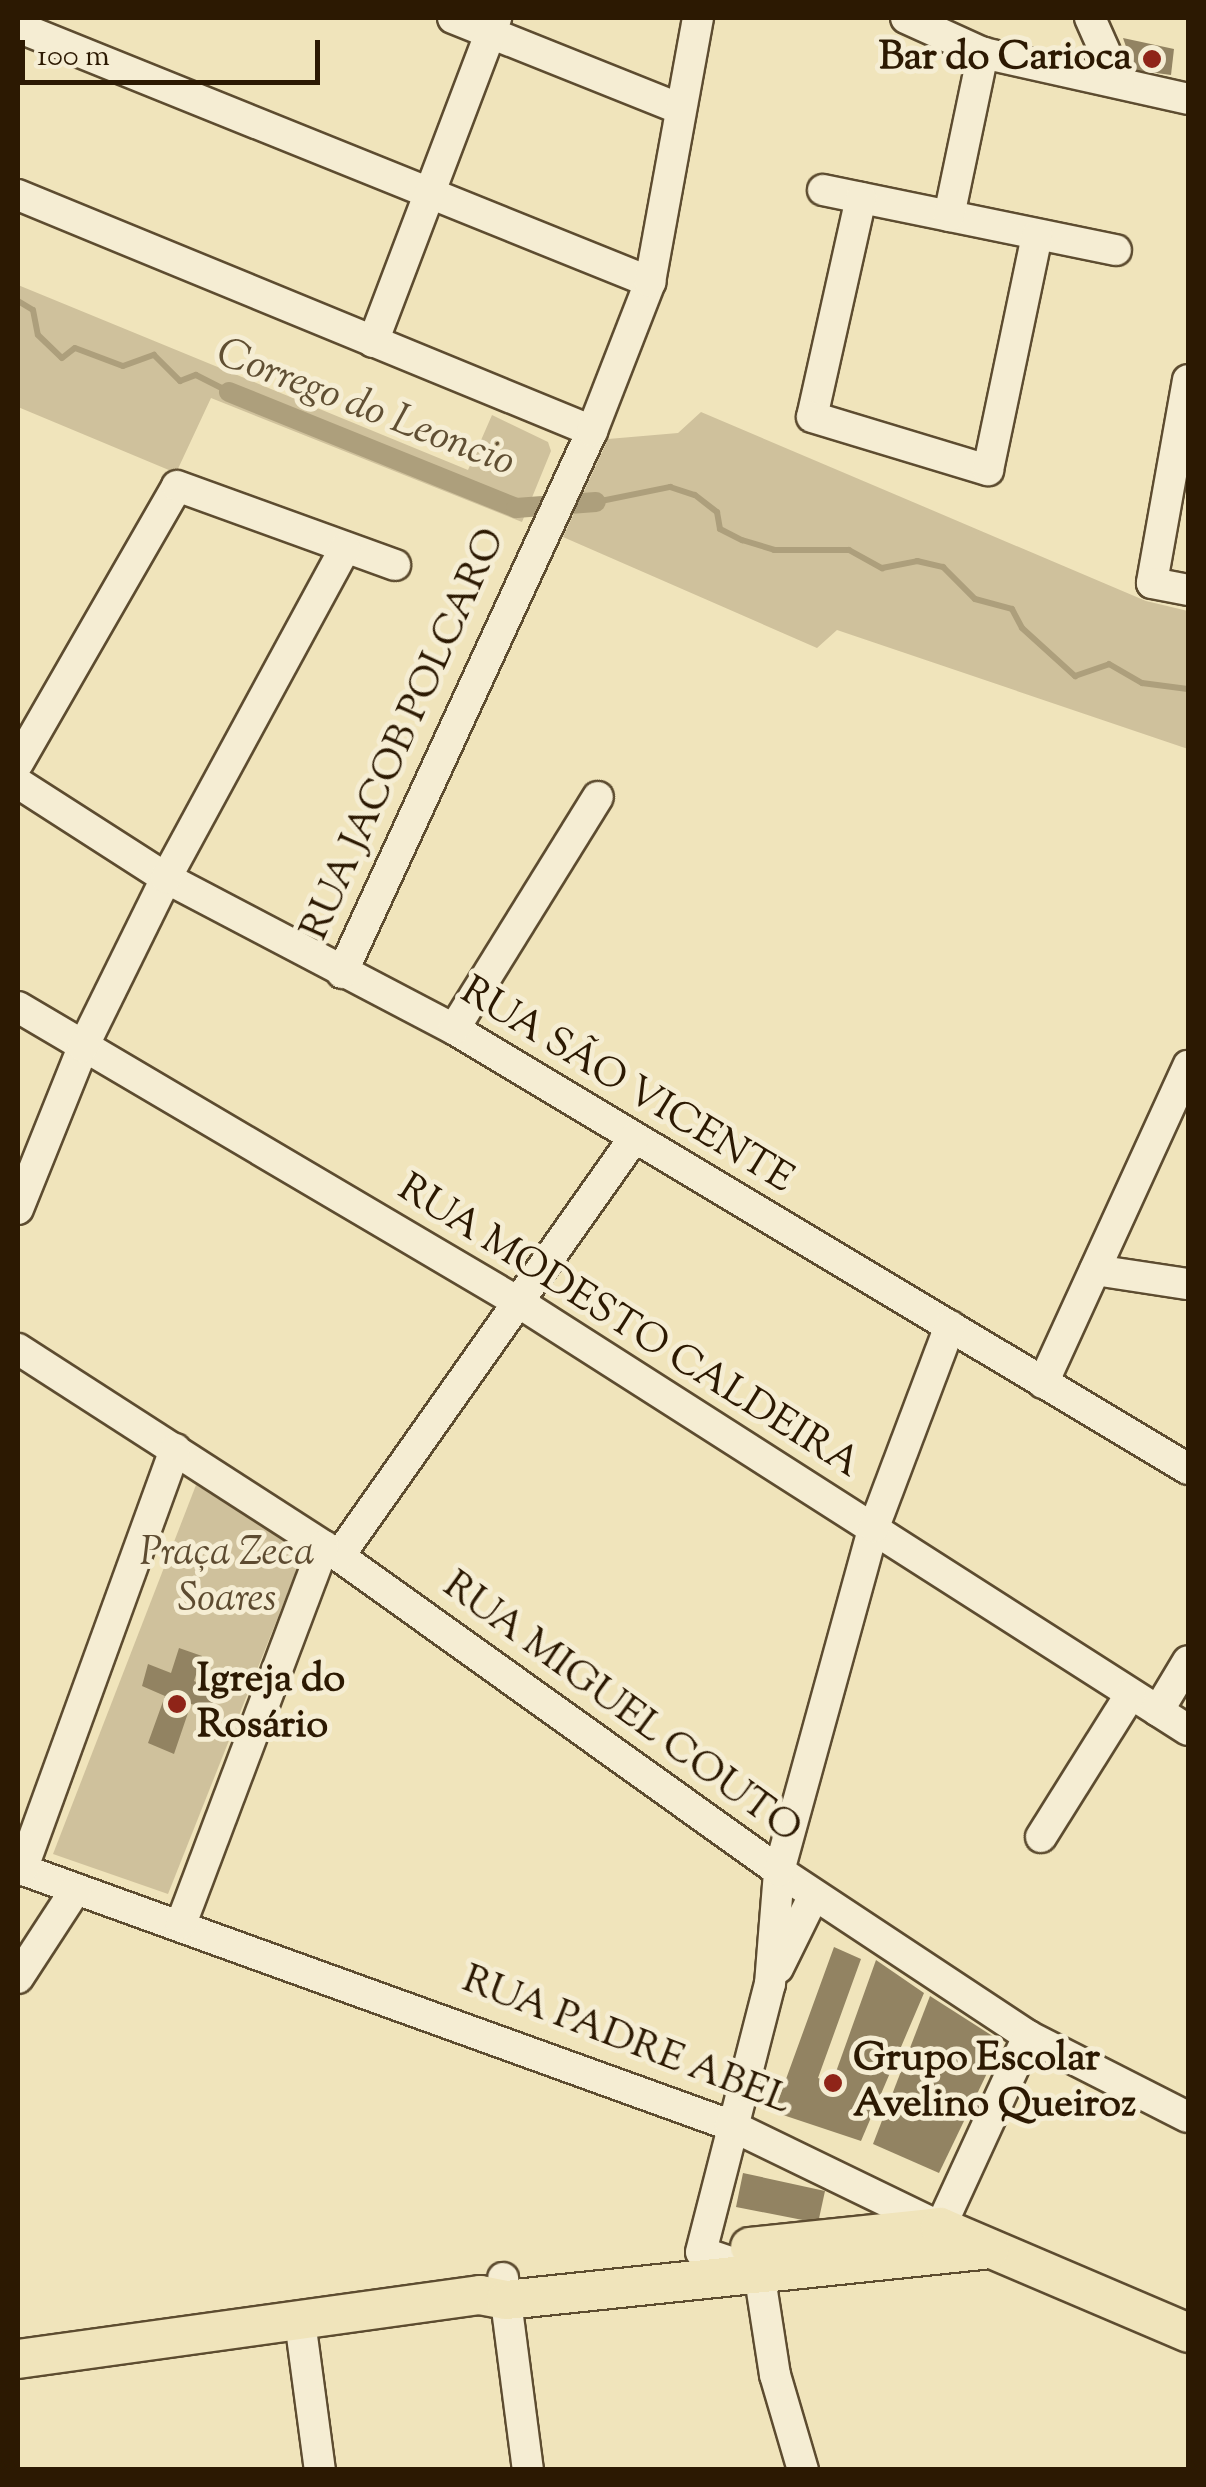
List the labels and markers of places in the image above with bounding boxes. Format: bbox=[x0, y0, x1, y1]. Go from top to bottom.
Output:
place label: Bar do Carioca bbox=[879, 35, 1132, 83]
marker: Bar do Carioca bbox=[1141, 48, 1163, 70]
place label: Igreja do Rosário bbox=[197, 1657, 345, 1751]
marker: Igreja do Rosário bbox=[166, 1693, 188, 1715]
place label: Grupo Escolar Avelino Queiroz bbox=[853, 2036, 1136, 2130]
marker: Grupo Escolar Avelino Queiroz bbox=[822, 2072, 844, 2094]

